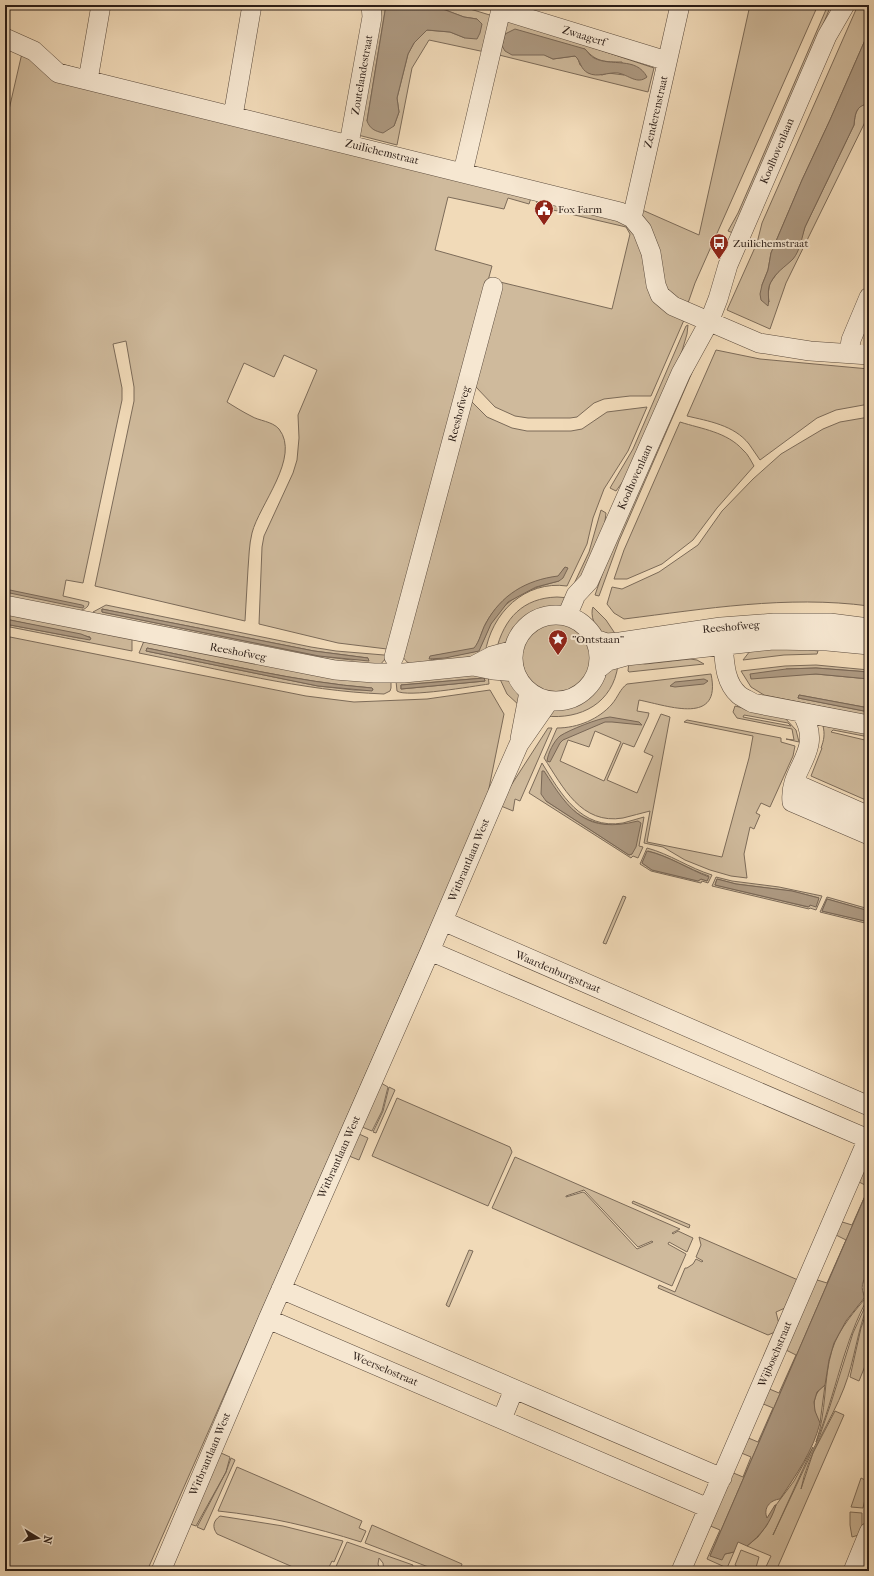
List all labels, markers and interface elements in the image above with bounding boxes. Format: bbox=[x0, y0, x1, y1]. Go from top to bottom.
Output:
street label: Zwaagerf bbox=[561, 23, 610, 49]
street label: Zoutelandestraat bbox=[349, 34, 375, 116]
street label: Zenderenstraat bbox=[641, 74, 671, 149]
street label: Koolhovenlaan bbox=[757, 116, 797, 186]
street label: Zuilichemstraat bbox=[344, 137, 420, 167]
public building icon: Fox Farm bbox=[533, 198, 555, 226]
place label: Fox Farm bbox=[558, 203, 603, 216]
bus stop icon: Zuilichemstraat bbox=[708, 232, 730, 260]
place label: Zuilichemstraat bbox=[733, 237, 808, 250]
street label: Reeshofweg bbox=[445, 384, 473, 443]
street label: Koolhovenlaan bbox=[615, 442, 655, 512]
street label: Reeshofweg bbox=[702, 618, 760, 636]
place icon: "Ontstaan" bbox=[547, 628, 569, 656]
place label: "Ontstaan" bbox=[572, 633, 624, 646]
street label: Reeshofweg bbox=[209, 640, 268, 664]
street label: Witbrantlaan West bbox=[445, 816, 492, 904]
street label: Waardenburgstraat bbox=[512, 948, 603, 996]
street label: Witbrantlaan West bbox=[315, 1114, 363, 1201]
street label: Wijboschstraat bbox=[755, 1319, 795, 1390]
street label: Weerselostraat bbox=[349, 1349, 420, 1389]
street label: Witbrantlaan West bbox=[186, 1410, 233, 1498]
north arrow bbox=[18, 1518, 58, 1558]
text: N bbox=[40, 1534, 54, 1546]

